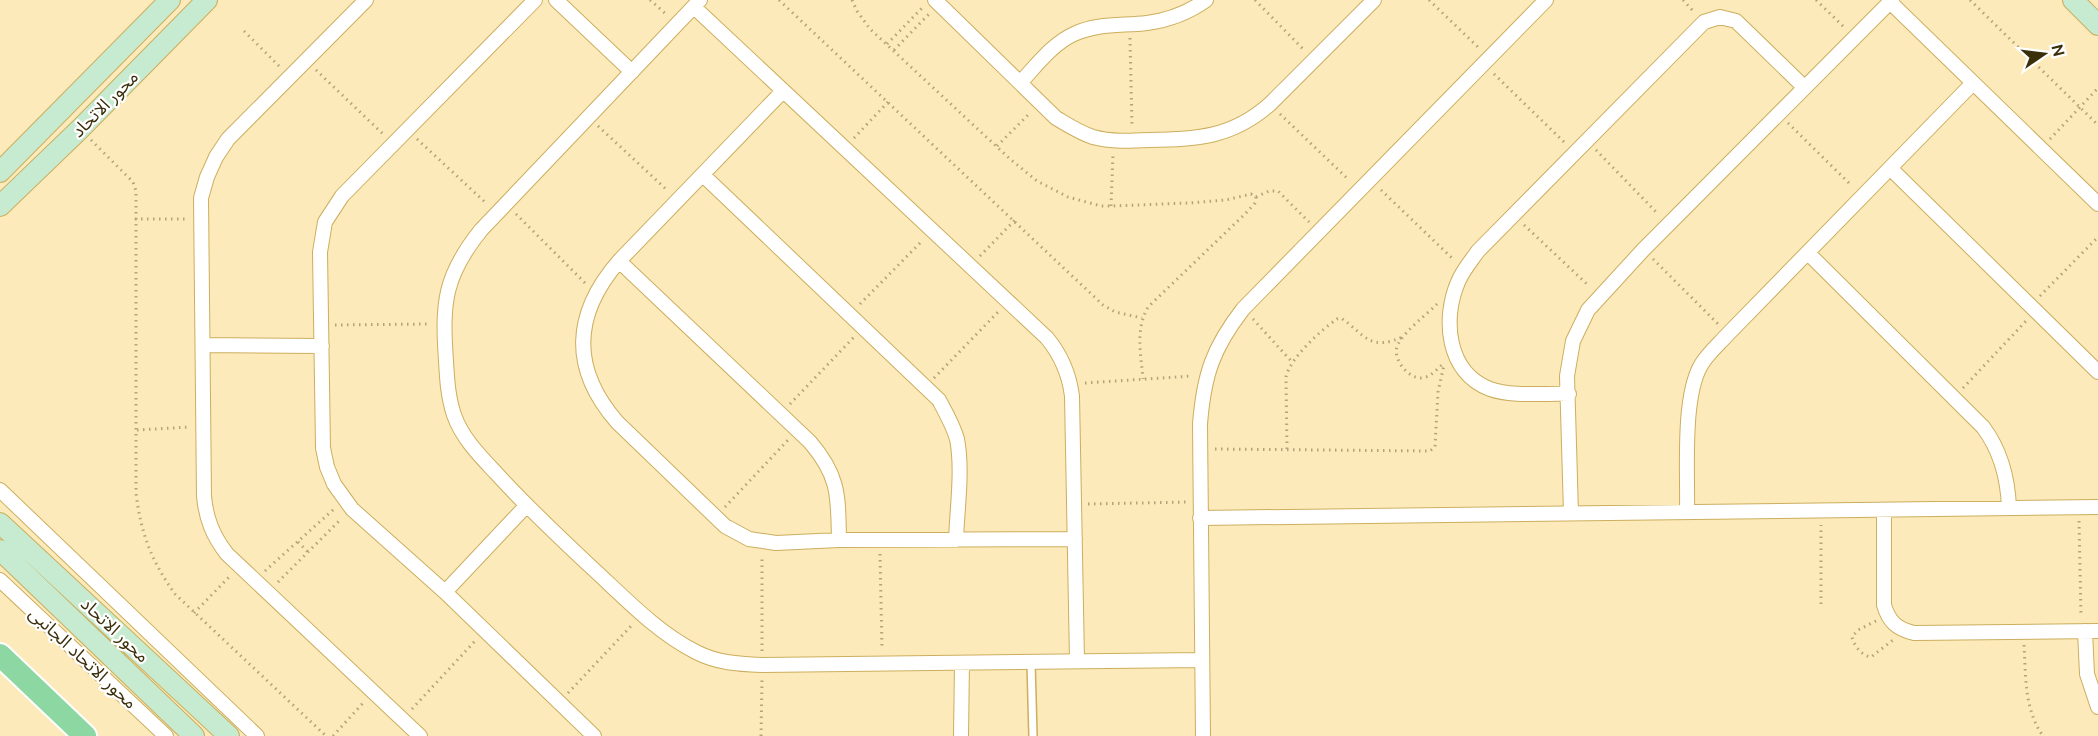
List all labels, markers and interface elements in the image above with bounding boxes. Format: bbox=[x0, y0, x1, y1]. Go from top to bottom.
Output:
north arrow bbox=[2014, 24, 2074, 84]
text: N bbox=[2048, 42, 2069, 58]
street label: محور الاتحاد bbox=[67, 66, 143, 142]
street label: محور الاتحاد bbox=[76, 593, 154, 667]
street label: محور الاتحاد الجانبى bbox=[24, 602, 142, 714]

